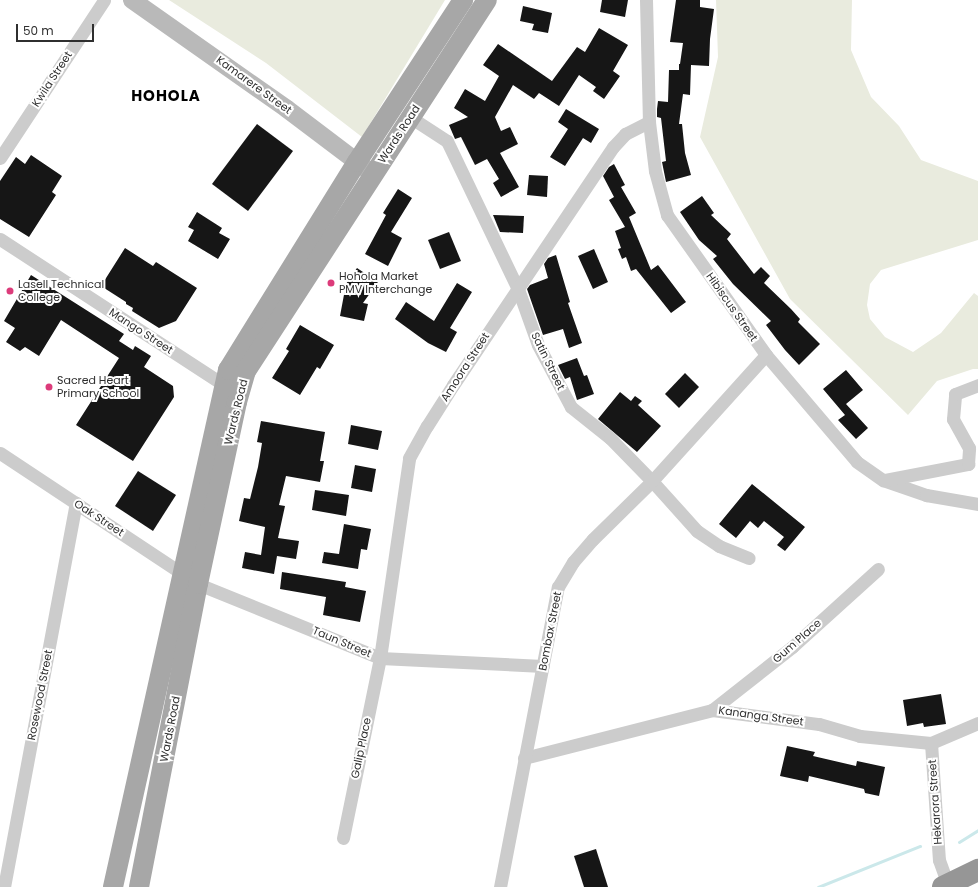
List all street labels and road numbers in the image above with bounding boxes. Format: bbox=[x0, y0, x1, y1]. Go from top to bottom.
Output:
street label: Kwila Street bbox=[29, 49, 75, 109]
street label: Kamarere Street bbox=[214, 53, 294, 117]
street label: Wards Road bbox=[375, 102, 423, 166]
street label: Hibiscus Street bbox=[703, 270, 761, 344]
street label: Mango Street bbox=[107, 305, 175, 357]
street label: Amoora Street bbox=[438, 330, 492, 404]
street label: Satin Street bbox=[528, 330, 568, 392]
street label: Wards Road bbox=[221, 378, 251, 446]
street label: Oak Street bbox=[72, 497, 126, 539]
street label: Bombax Street bbox=[536, 590, 564, 672]
street label: Gum Place bbox=[770, 616, 824, 666]
street label: Taun Street bbox=[311, 624, 373, 660]
street label: Rosewood Street bbox=[25, 649, 55, 741]
street label: Wards Road bbox=[157, 695, 183, 763]
street label: Kananga Street bbox=[718, 704, 804, 728]
street label: Galip Place bbox=[348, 716, 374, 780]
street label: Hekarora Street bbox=[925, 759, 945, 845]

